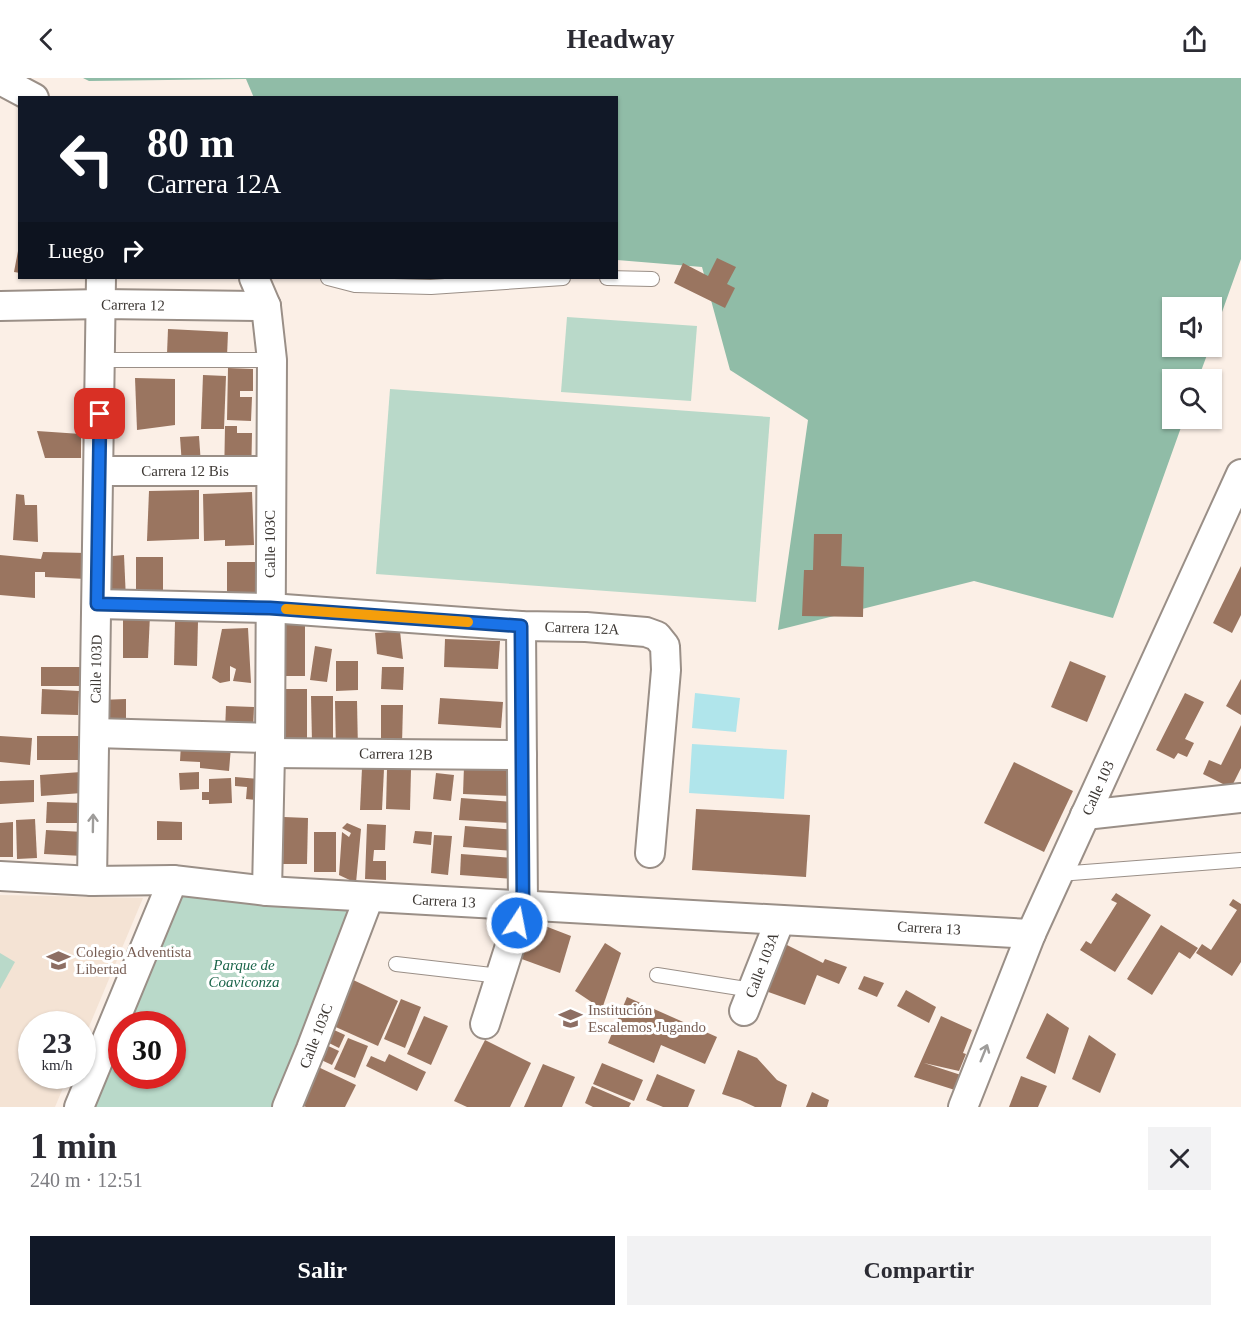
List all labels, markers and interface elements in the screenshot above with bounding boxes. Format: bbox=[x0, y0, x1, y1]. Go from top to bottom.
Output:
icon: back bbox=[30, 23, 63, 56]
icon: share bbox=[1178, 23, 1211, 56]
text: Headway bbox=[567, 24, 675, 54]
icon: left bbox=[48, 120, 126, 198]
text: 80 m bbox=[147, 120, 235, 166]
text: Carrera 12A bbox=[147, 169, 281, 199]
icon: right bbox=[116, 234, 149, 267]
text: Luego bbox=[48, 238, 104, 263]
street label: Carrera 12 bbox=[101, 296, 165, 314]
map controls bbox=[1162, 297, 1222, 429]
button: sound bbox=[1162, 297, 1222, 357]
button: search bbox=[1162, 369, 1222, 429]
pin bbox=[74, 388, 125, 439]
icon: arrive bbox=[83, 397, 116, 430]
street label: Carrera 12 Bis bbox=[141, 463, 229, 479]
street label: Calle 103C bbox=[262, 510, 278, 578]
street label: Carrera 12A bbox=[544, 619, 620, 637]
street label: Calle 103D bbox=[87, 634, 105, 704]
street label: Carrera 12B bbox=[359, 745, 433, 763]
street label: Calle 103 bbox=[1079, 758, 1117, 818]
one-way arrow bbox=[87, 813, 99, 833]
street label: Carrera 13 bbox=[412, 891, 476, 911]
position arrow bbox=[485, 891, 549, 955]
street label: Carrera 13 bbox=[897, 918, 961, 938]
street label: Calle 103A bbox=[742, 930, 782, 1000]
place label: Colegio Adventista Libertad bbox=[76, 944, 192, 977]
school or university icon: Colegio Adventista Libertad bbox=[45, 948, 71, 974]
park label: Parque de Coaviconza bbox=[209, 957, 279, 990]
street label: Calle 103C bbox=[296, 1001, 336, 1071]
place label: Institución Escalemos Jugando bbox=[588, 1002, 706, 1035]
school or university icon: Institución Escalemos Jugando bbox=[557, 1006, 583, 1032]
speed limit sign: 30 bbox=[108, 1011, 186, 1089]
text: 23 bbox=[42, 1026, 72, 1059]
one-way arrow bbox=[979, 1044, 990, 1062]
text: km/h bbox=[42, 1057, 72, 1073]
text: 1 min bbox=[30, 1126, 117, 1166]
button: close bbox=[1148, 1127, 1211, 1190]
text: 240 m · 12:51 bbox=[30, 1169, 143, 1191]
button: Salir bbox=[30, 1236, 615, 1305]
button: Compartir bbox=[627, 1236, 1211, 1305]

